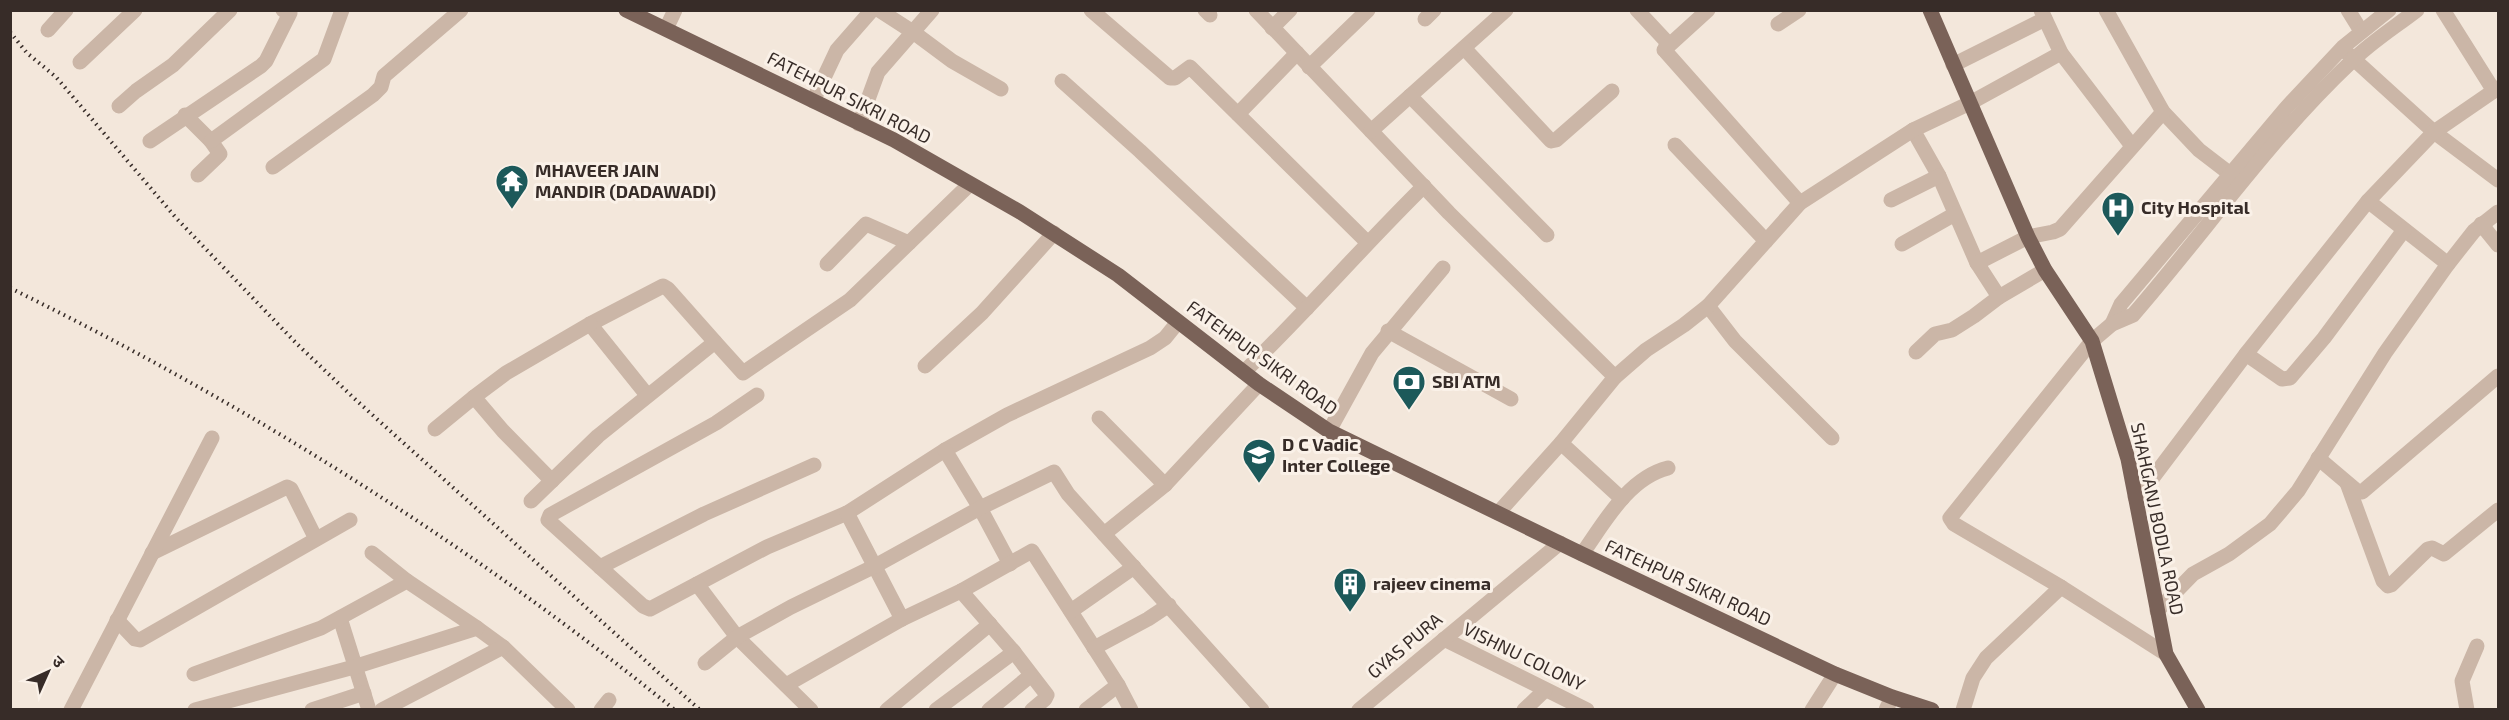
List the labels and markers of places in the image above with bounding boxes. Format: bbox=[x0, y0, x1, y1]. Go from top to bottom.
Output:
place label: MHAVEER JAIN MANDIR (DADAWADI) bbox=[535, 159, 716, 202]
temple icon: MHAVEER JAIN MANDIR (DADAWADI) bbox=[494, 163, 530, 210]
hospital icon: City Hospital bbox=[2100, 190, 2136, 237]
place label: City Hospital bbox=[2141, 196, 2250, 218]
bank icon: SBI ATM bbox=[1391, 364, 1427, 411]
place label: SBI ATM bbox=[1432, 370, 1501, 392]
place label: D C Vadic Inter College bbox=[1282, 433, 1391, 476]
school or university icon: D C Vadic Inter College bbox=[1241, 437, 1277, 484]
building icon: rajeev cinema bbox=[1332, 566, 1368, 613]
place label: rajeev cinema bbox=[1373, 572, 1491, 594]

